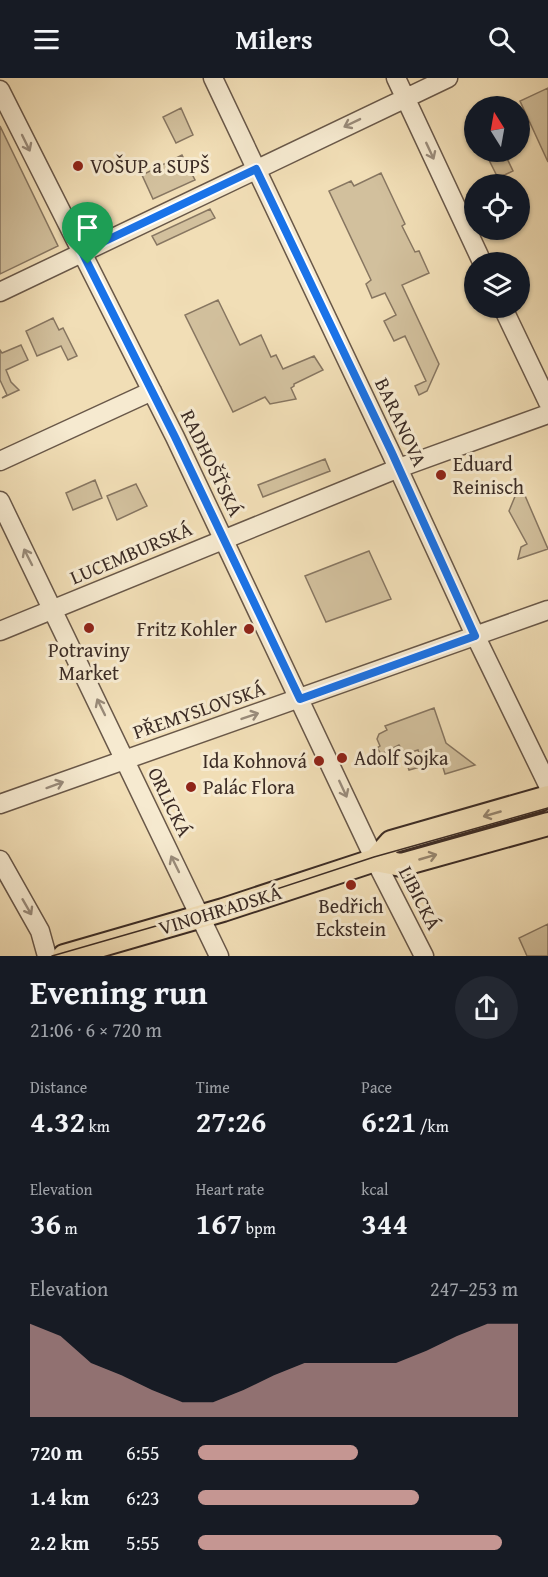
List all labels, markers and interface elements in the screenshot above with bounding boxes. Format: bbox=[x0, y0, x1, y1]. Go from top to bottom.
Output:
text: Milers bbox=[235, 19, 313, 59]
icon: menu bbox=[30, 23, 63, 56]
icon: search bbox=[485, 23, 518, 56]
north arrow bbox=[464, 96, 530, 162]
map controls bbox=[464, 96, 530, 318]
one-way arrow bbox=[344, 118, 362, 130]
one-way arrow bbox=[21, 133, 32, 151]
one-way arrow bbox=[424, 142, 436, 160]
place label: VOŠUP a SUPŠ bbox=[90, 151, 210, 180]
marker: VOŠUP a SUPŠ bbox=[71, 159, 85, 173]
button: locate bbox=[464, 174, 530, 240]
pin bbox=[62, 202, 113, 264]
icon: arrive bbox=[71, 211, 104, 244]
button: layers bbox=[464, 252, 530, 318]
street label: BARANOVA bbox=[368, 373, 435, 471]
street label: RADHOŠŤSKÁ bbox=[174, 404, 251, 521]
place label: Eduard Reinisch bbox=[453, 449, 524, 501]
marker: Eduard Reinisch bbox=[434, 468, 448, 482]
street label: LUCEMBURSKÁ bbox=[65, 514, 196, 591]
one-way arrow bbox=[21, 548, 33, 566]
place label: Fritz Kohler bbox=[137, 614, 237, 643]
marker: Potraviny Market bbox=[82, 621, 96, 635]
marker: Fritz Kohler bbox=[242, 622, 256, 636]
place label: Potraviny Market bbox=[48, 635, 130, 687]
street label: PŘEMYSLOVSKÁ bbox=[129, 673, 269, 746]
one-way arrow bbox=[94, 698, 106, 716]
one-way arrow bbox=[240, 709, 259, 720]
place label: Adolf Sojka bbox=[354, 743, 449, 772]
place label: Ida Kohnová bbox=[203, 746, 308, 775]
marker: Adolf Sojka bbox=[335, 751, 349, 765]
marker: Ida Kohnová bbox=[312, 754, 326, 768]
street label: ORLICKÁ bbox=[141, 762, 200, 842]
place label: Palác Flora bbox=[203, 772, 295, 801]
one-way arrow bbox=[45, 778, 64, 789]
marker: Palác Flora bbox=[184, 780, 198, 794]
one-way arrow bbox=[337, 780, 349, 798]
one-way arrow bbox=[483, 809, 502, 820]
one-way arrow bbox=[418, 851, 437, 863]
one-way arrow bbox=[169, 856, 181, 873]
street label: LIBICKÁ bbox=[392, 861, 449, 935]
street label: VINOHRADSKÁ bbox=[155, 877, 285, 942]
marker: Bedřich Eckstein bbox=[344, 878, 358, 892]
place label: Bedřich Eckstein bbox=[316, 891, 386, 943]
one-way arrow bbox=[21, 898, 33, 915]
text: Evening run bbox=[30, 968, 207, 1016]
button: share bbox=[455, 976, 518, 1039]
text: 21:06 · 6 × 720 m bbox=[30, 1015, 162, 1044]
text: Distance bbox=[30, 1075, 87, 1099]
text: Time bbox=[196, 1075, 230, 1099]
text: Pace bbox=[361, 1075, 392, 1099]
text: 4.32 bbox=[30, 1099, 85, 1143]
text: 27:26 bbox=[196, 1099, 266, 1143]
text: 6:21 bbox=[361, 1099, 416, 1143]
text: km bbox=[85, 1114, 110, 1138]
text: /km bbox=[416, 1114, 449, 1138]
text: Elevation bbox=[30, 1177, 93, 1201]
text: Heart rate bbox=[196, 1177, 264, 1201]
text: kcal bbox=[361, 1177, 389, 1201]
text: 36 bbox=[30, 1201, 61, 1245]
text: 167 bbox=[196, 1201, 242, 1245]
text: 344 bbox=[361, 1201, 408, 1245]
text: m bbox=[61, 1216, 78, 1240]
text: bpm bbox=[242, 1216, 276, 1240]
text: Elevation bbox=[30, 1274, 108, 1303]
text: 247–253 m bbox=[430, 1274, 518, 1303]
text: 720 m bbox=[30, 1438, 83, 1467]
text: 6:55 bbox=[126, 1438, 160, 1467]
text: 1.4 km bbox=[30, 1483, 89, 1512]
text: 6:23 bbox=[126, 1483, 160, 1512]
text: 2.2 km bbox=[30, 1528, 89, 1557]
text: 5:55 bbox=[126, 1528, 160, 1557]

